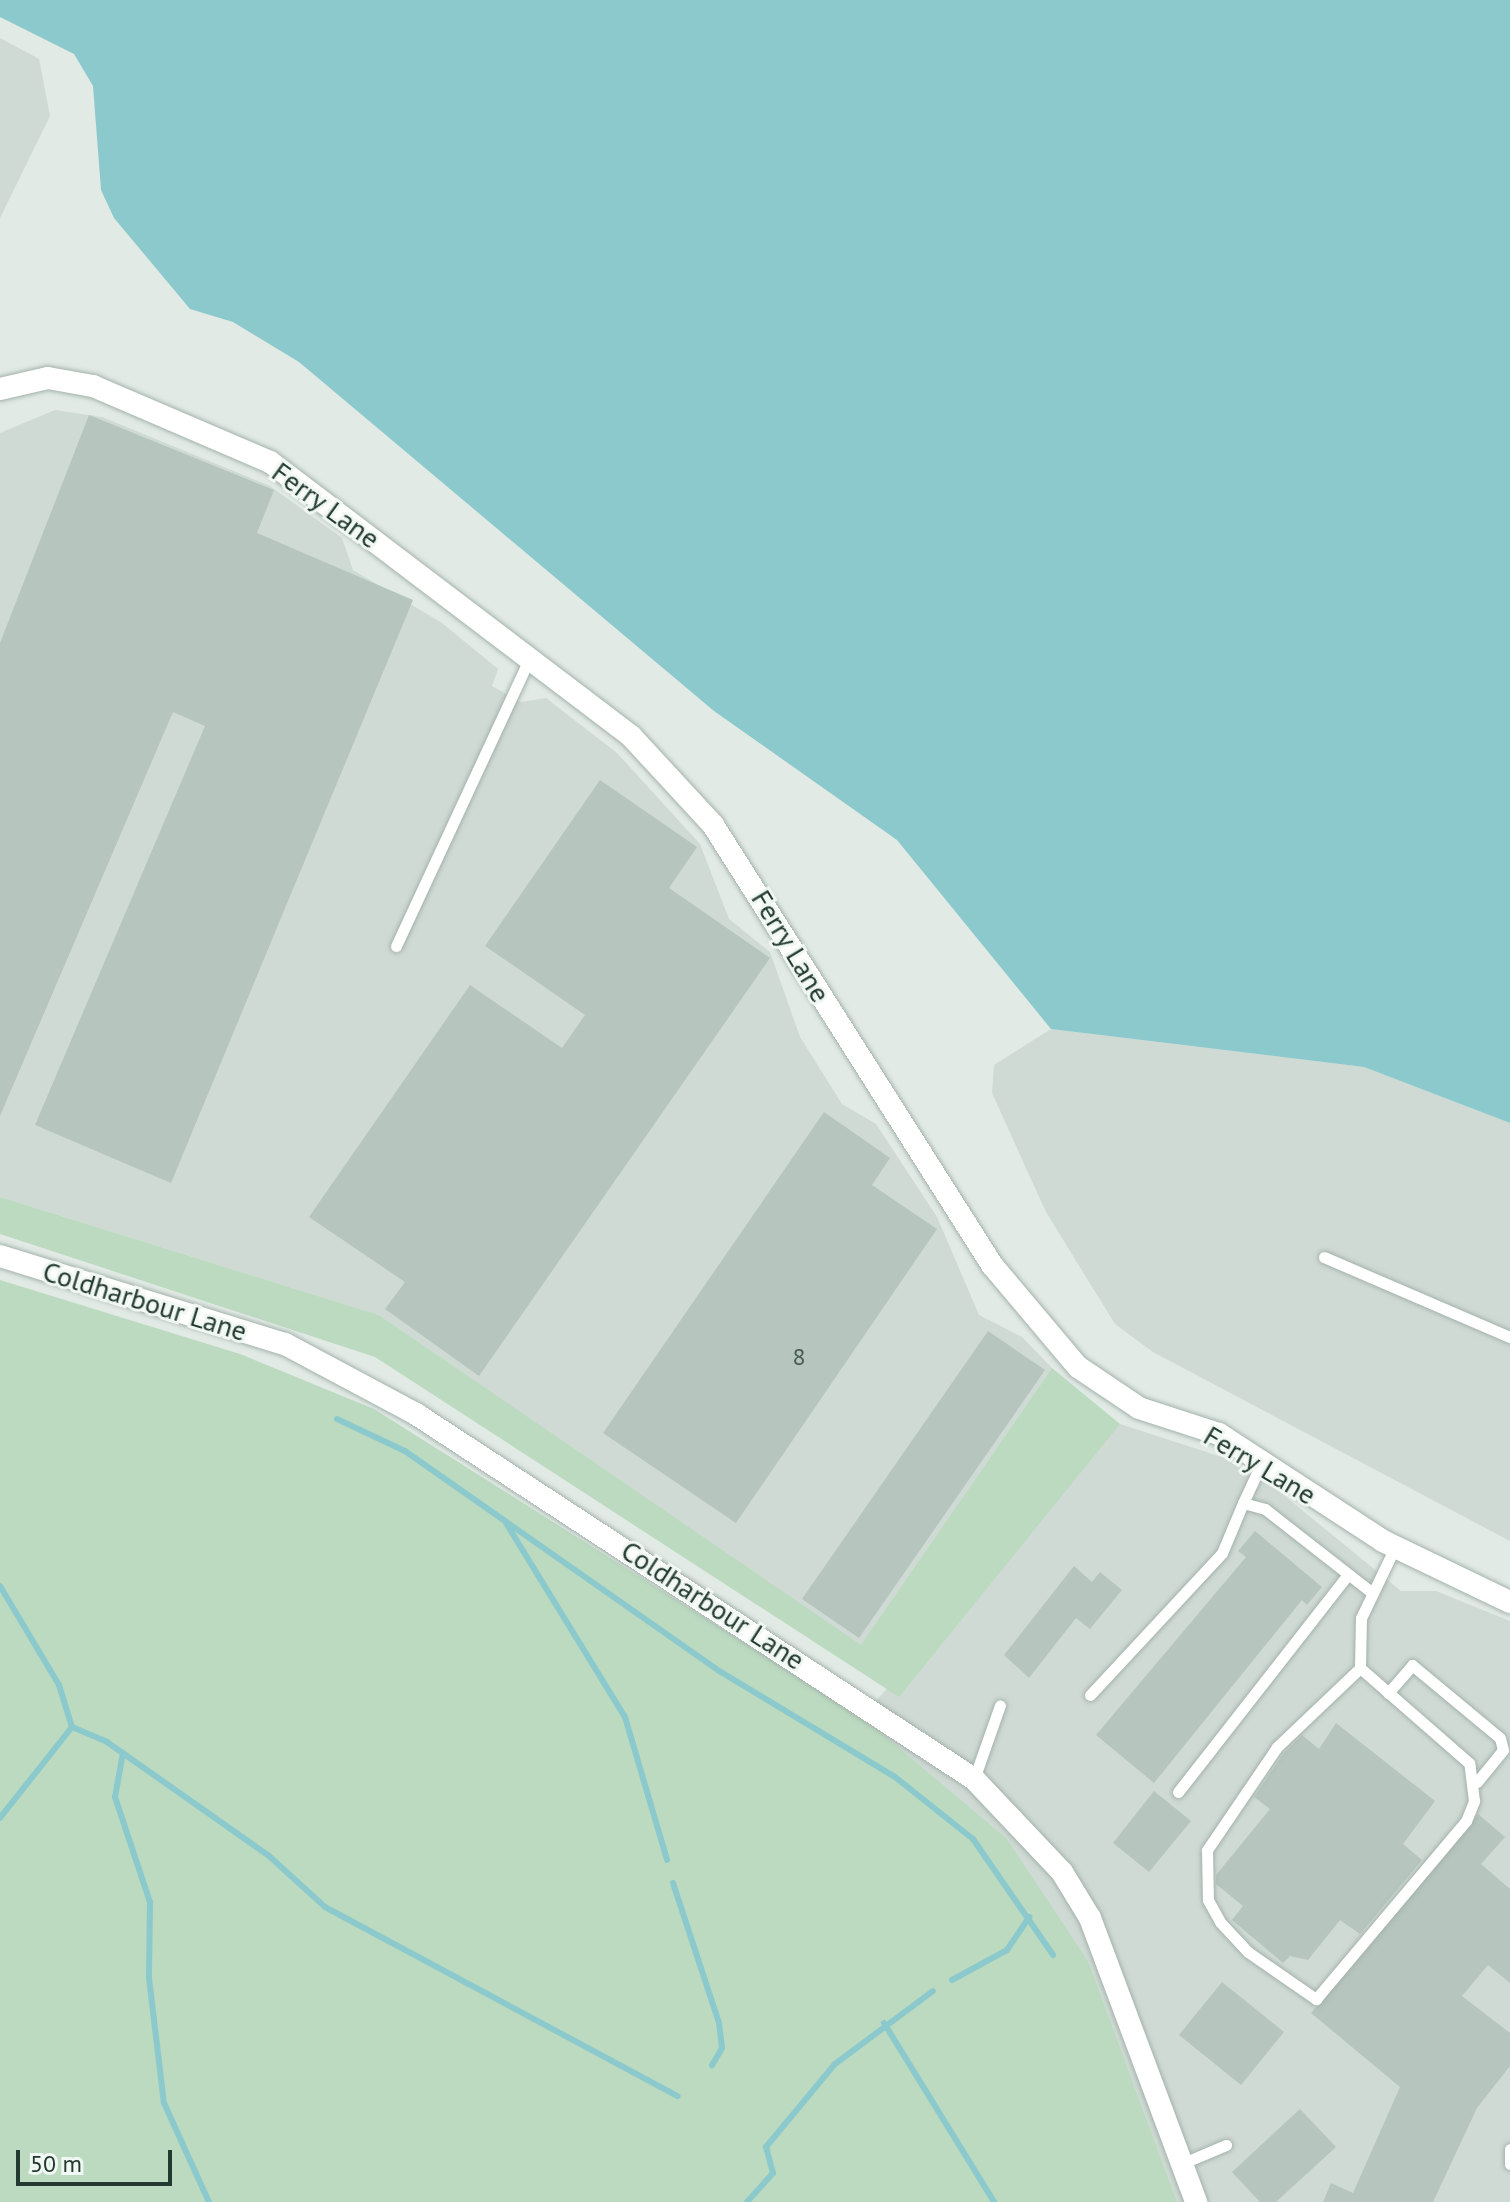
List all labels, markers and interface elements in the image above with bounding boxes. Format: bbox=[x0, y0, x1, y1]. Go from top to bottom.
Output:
street label: Ferry Lane bbox=[265, 454, 387, 556]
street label: Ferry Lane bbox=[744, 884, 838, 1008]
street label: Coldharbour Lane bbox=[39, 1254, 251, 1348]
house number: 8 bbox=[792, 1343, 806, 1371]
street label: Ferry Lane bbox=[1198, 1418, 1322, 1512]
street label: Coldharbour Lane bbox=[615, 1533, 811, 1677]
scale bar bbox=[20, 2134, 176, 2184]
text: 50 m bbox=[30, 2148, 82, 2179]

